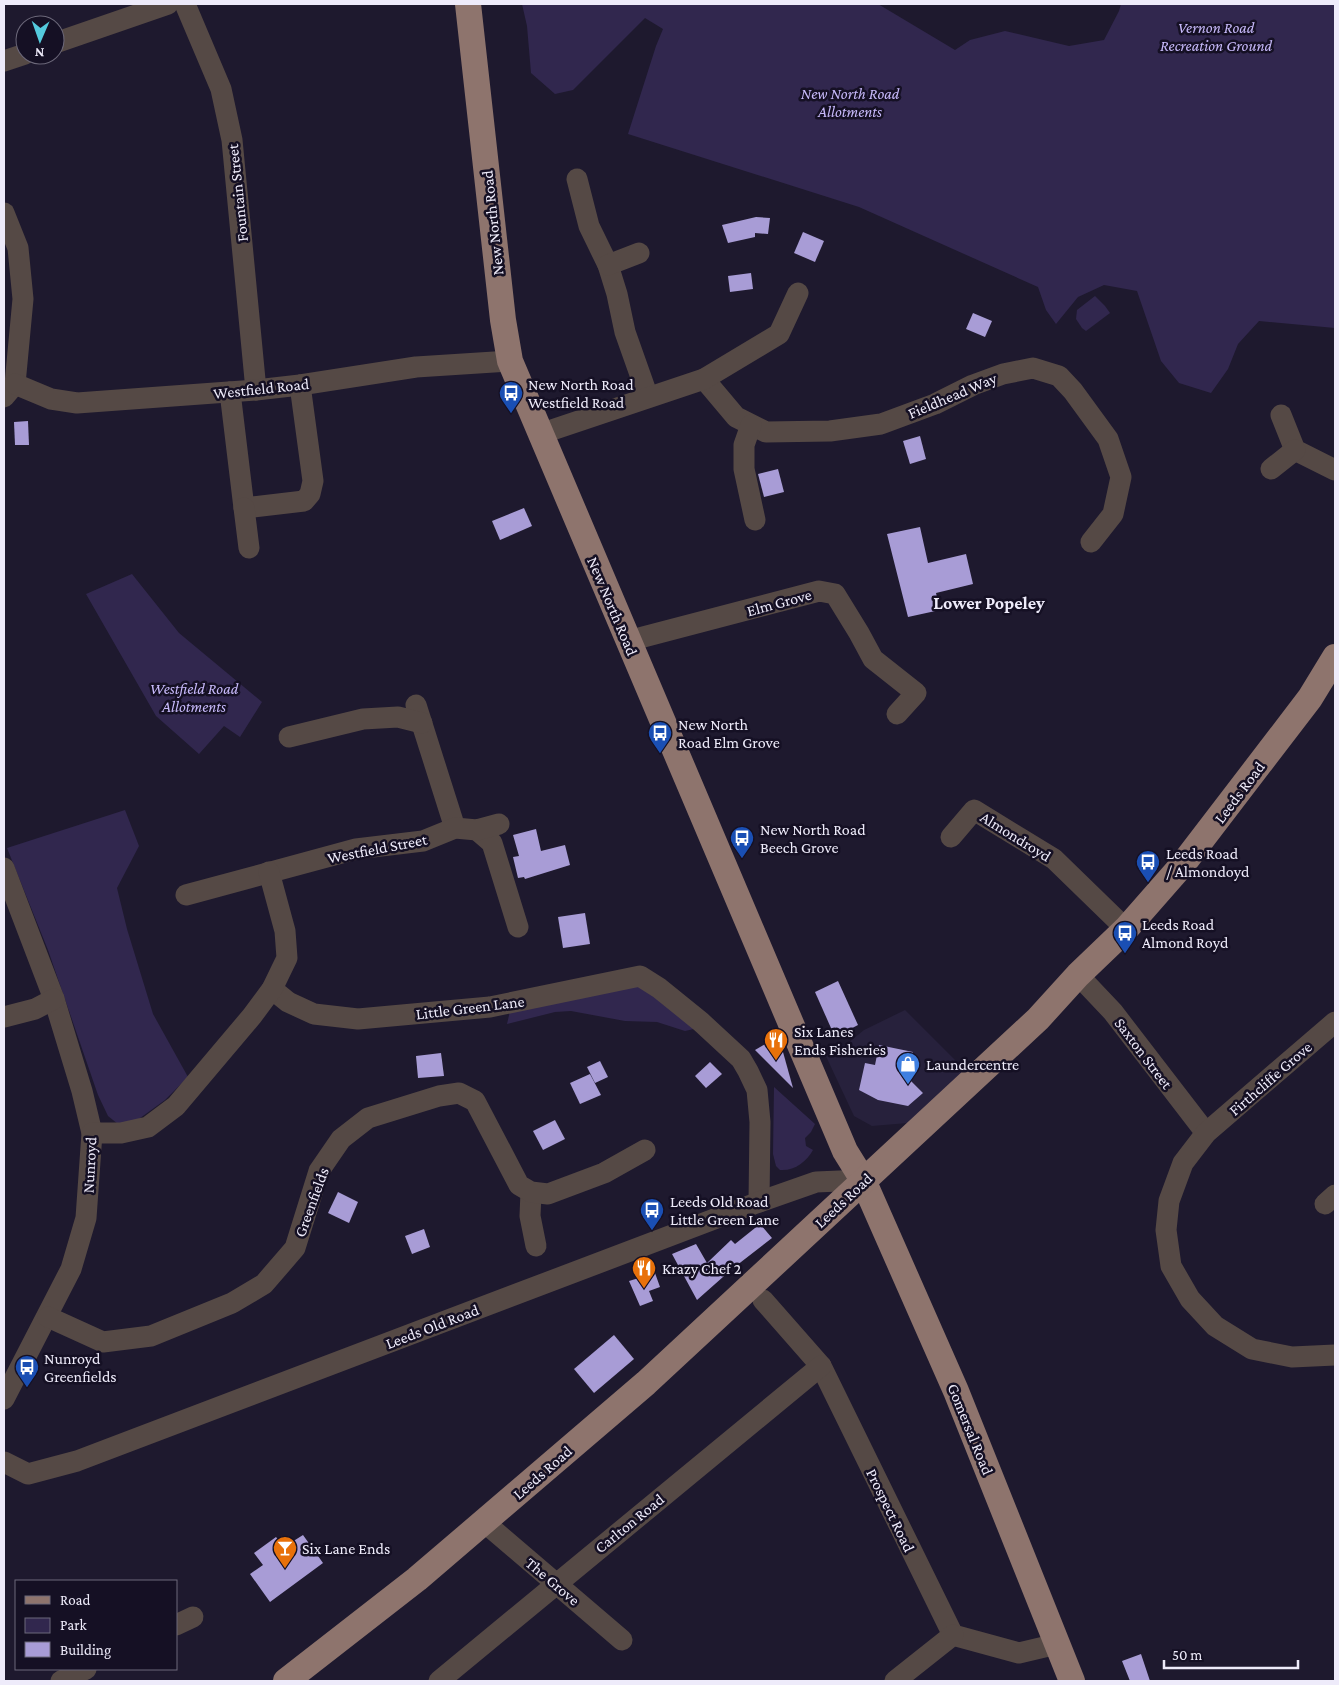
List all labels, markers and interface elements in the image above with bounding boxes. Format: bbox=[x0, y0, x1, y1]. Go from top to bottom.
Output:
north arrow bbox=[15, 15, 65, 65]
park label: Vernon Road Recreation Ground bbox=[1160, 19, 1273, 54]
text: N bbox=[34, 45, 45, 61]
park label: New North Road Allotments bbox=[801, 85, 900, 120]
street label: Fountain Street bbox=[224, 142, 251, 243]
street label: New North Road bbox=[478, 169, 506, 276]
street label: Fieldhead Way bbox=[905, 369, 1000, 423]
street label: Westfield Road bbox=[212, 375, 310, 402]
place label: New North Road Westfield Road bbox=[528, 376, 634, 411]
bus stop icon: New North Road Westfield Road bbox=[498, 380, 524, 414]
street label: New North Road bbox=[584, 554, 641, 659]
street label: Elm Grove bbox=[745, 586, 813, 619]
district label: Lower Popeley bbox=[933, 593, 1045, 613]
park label: Westfield Road Allotments bbox=[150, 680, 239, 715]
place label: New North Road Elm Grove bbox=[678, 716, 780, 751]
bus stop icon: New North Road Elm Grove bbox=[647, 720, 673, 754]
street label: Leeds Road bbox=[1211, 758, 1268, 826]
street label: Almondroyd bbox=[977, 808, 1055, 866]
place label: New North Road Beech Grove bbox=[760, 821, 866, 856]
bus stop icon: New North Road Beech Grove bbox=[729, 825, 755, 859]
street label: Westfield Street bbox=[326, 830, 429, 867]
place label: Leeds Road / Almondoyd bbox=[1166, 845, 1250, 881]
bus stop icon: Leeds Road / Almondoyd bbox=[1135, 849, 1161, 883]
place label: Leeds Road Almond Royd bbox=[1142, 916, 1229, 952]
bus stop icon: Leeds Road Almond Royd bbox=[1112, 920, 1138, 954]
street label: Little Green Lane bbox=[415, 992, 525, 1023]
street label: Saxton Street bbox=[1111, 1014, 1176, 1093]
place label: Six Lanes Ends Fisheries bbox=[794, 1023, 886, 1058]
restaurant icon: Six Lanes Ends Fisheries bbox=[763, 1027, 789, 1061]
street label: Firthcliffe Grove bbox=[1226, 1038, 1315, 1119]
shop icon: Laundercentre bbox=[895, 1051, 921, 1085]
place label: Laundercentre bbox=[926, 1056, 1019, 1073]
street label: Nunroyd bbox=[80, 1136, 100, 1194]
street label: Greenfields bbox=[291, 1165, 332, 1239]
street label: Leeds Road bbox=[811, 1169, 876, 1231]
place label: Leeds Old Road Little Green Lane bbox=[670, 1193, 779, 1228]
bus stop icon: Leeds Old Road Little Green Lane bbox=[639, 1197, 665, 1231]
restaurant icon: Krazy Chef 2 bbox=[631, 1255, 657, 1289]
place label: Krazy Chef 2 bbox=[662, 1260, 742, 1278]
street label: Leeds Old Road bbox=[383, 1301, 482, 1352]
place label: Nunroyd Greenfields bbox=[44, 1350, 117, 1385]
bus stop icon: Nunroyd Greenfields bbox=[14, 1354, 40, 1388]
street label: Gomersal Road bbox=[945, 1381, 997, 1478]
street label: Leeds Road bbox=[510, 1442, 576, 1502]
street label: Prospect Road bbox=[862, 1466, 918, 1556]
street label: Carlton Road bbox=[591, 1490, 668, 1556]
bar icon: Six Lane Ends bbox=[272, 1535, 298, 1569]
place label: Six Lane Ends bbox=[302, 1540, 390, 1557]
street label: The Grove bbox=[522, 1554, 583, 1609]
legend bbox=[15, 1580, 178, 1670]
text: Road bbox=[60, 1592, 91, 1608]
text: Park bbox=[60, 1617, 87, 1633]
scale bar bbox=[1164, 1638, 1298, 1670]
text: Building bbox=[60, 1642, 111, 1659]
text: 50 m bbox=[1172, 1647, 1202, 1663]

